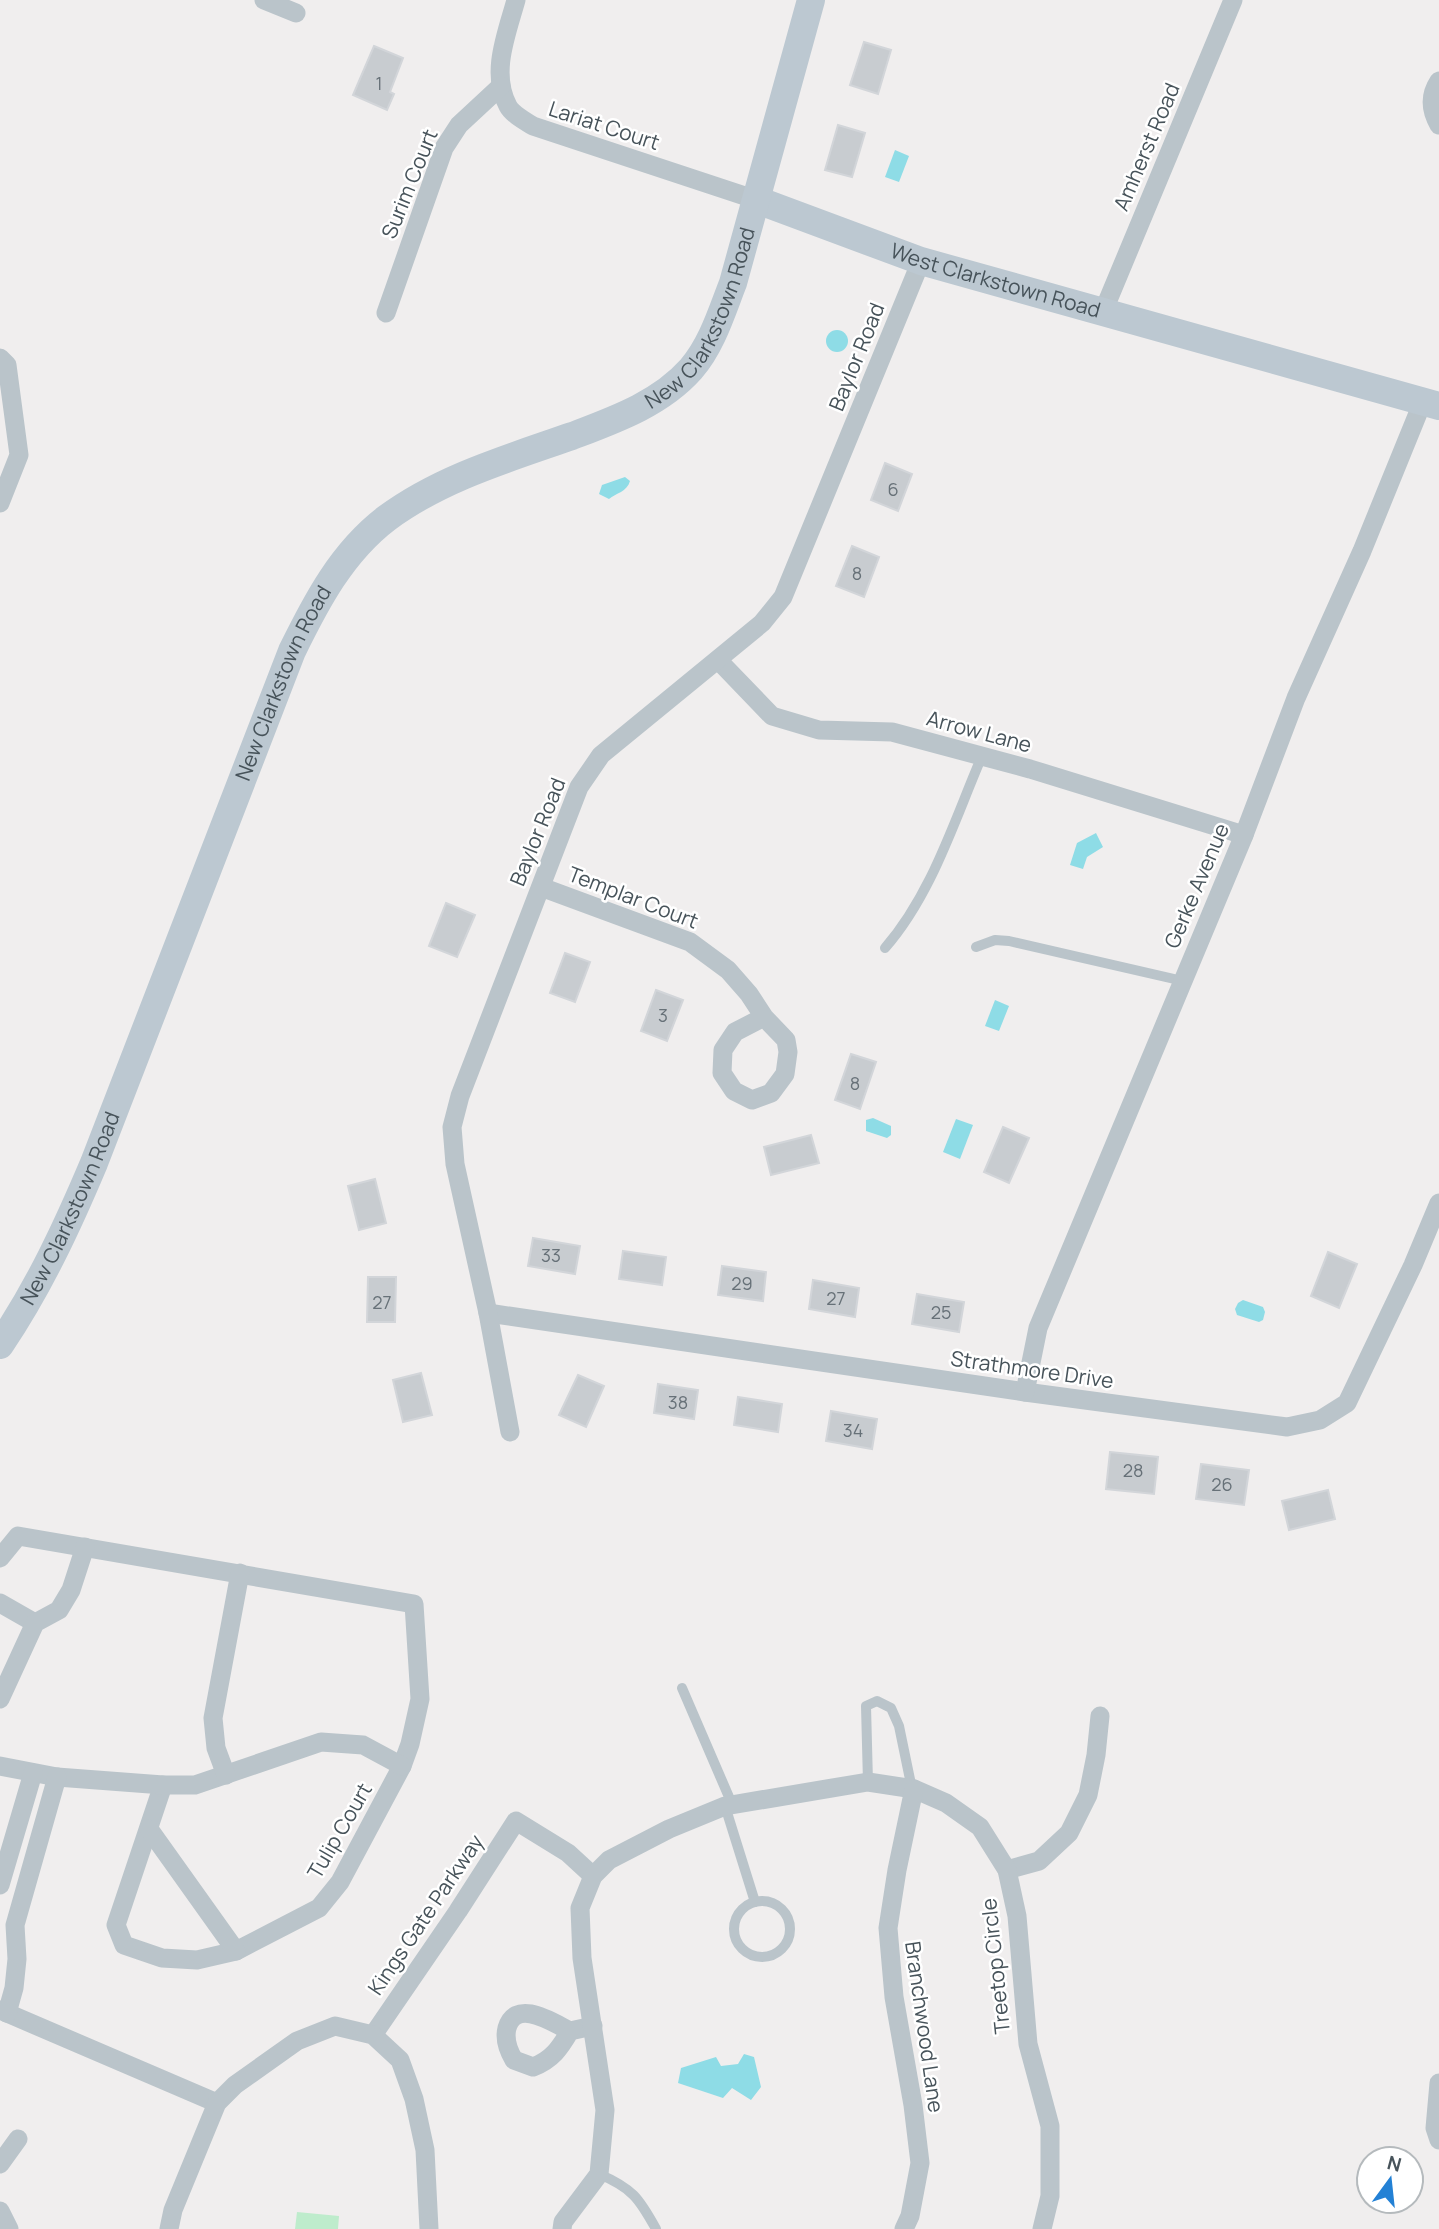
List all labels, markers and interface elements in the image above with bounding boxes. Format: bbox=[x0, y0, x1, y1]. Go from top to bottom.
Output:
house number: 1 bbox=[375, 71, 383, 95]
street label: Amherst Road bbox=[1107, 78, 1186, 215]
street label: Lariat Court bbox=[545, 94, 663, 156]
street label: Surim Court bbox=[374, 125, 444, 243]
street label: New Clarkstown Road bbox=[639, 224, 761, 415]
street label: West Clarkstown Road bbox=[887, 236, 1104, 324]
street label: Baylor Road bbox=[822, 299, 890, 415]
house number: 6 bbox=[887, 477, 899, 501]
house number: 8 bbox=[852, 561, 862, 585]
street label: New Clarkstown Road bbox=[228, 580, 337, 784]
street label: Arrow Lane bbox=[924, 704, 1035, 758]
street label: Baylor Road bbox=[503, 774, 571, 890]
street label: Gerke Avenue bbox=[1157, 819, 1235, 952]
street label: Templar Court bbox=[564, 859, 702, 935]
house number: 3 bbox=[658, 1003, 668, 1027]
house number: 8 bbox=[850, 1071, 860, 1095]
street label: New Clarkstown Road bbox=[13, 1108, 125, 1310]
house number: 33 bbox=[541, 1243, 561, 1267]
house number: 29 bbox=[731, 1271, 753, 1295]
house number: 27 bbox=[826, 1286, 846, 1310]
house number: 27 bbox=[372, 1290, 392, 1314]
house number: 25 bbox=[931, 1300, 951, 1324]
street label: Strathmore Drive bbox=[949, 1344, 1115, 1394]
house number: 38 bbox=[668, 1390, 688, 1414]
house number: 34 bbox=[843, 1418, 863, 1442]
house number: 28 bbox=[1123, 1458, 1143, 1482]
house number: 26 bbox=[1211, 1472, 1233, 1496]
street label: Tulip Court bbox=[300, 1777, 378, 1884]
street label: Kings Gate Parkway bbox=[361, 1829, 489, 2000]
street label: Treetop Circle bbox=[974, 1897, 1016, 2035]
street label: Branchwood Lane bbox=[899, 1940, 951, 2114]
north arrow bbox=[1355, 2145, 1425, 2215]
text: N bbox=[1384, 2149, 1404, 2178]

